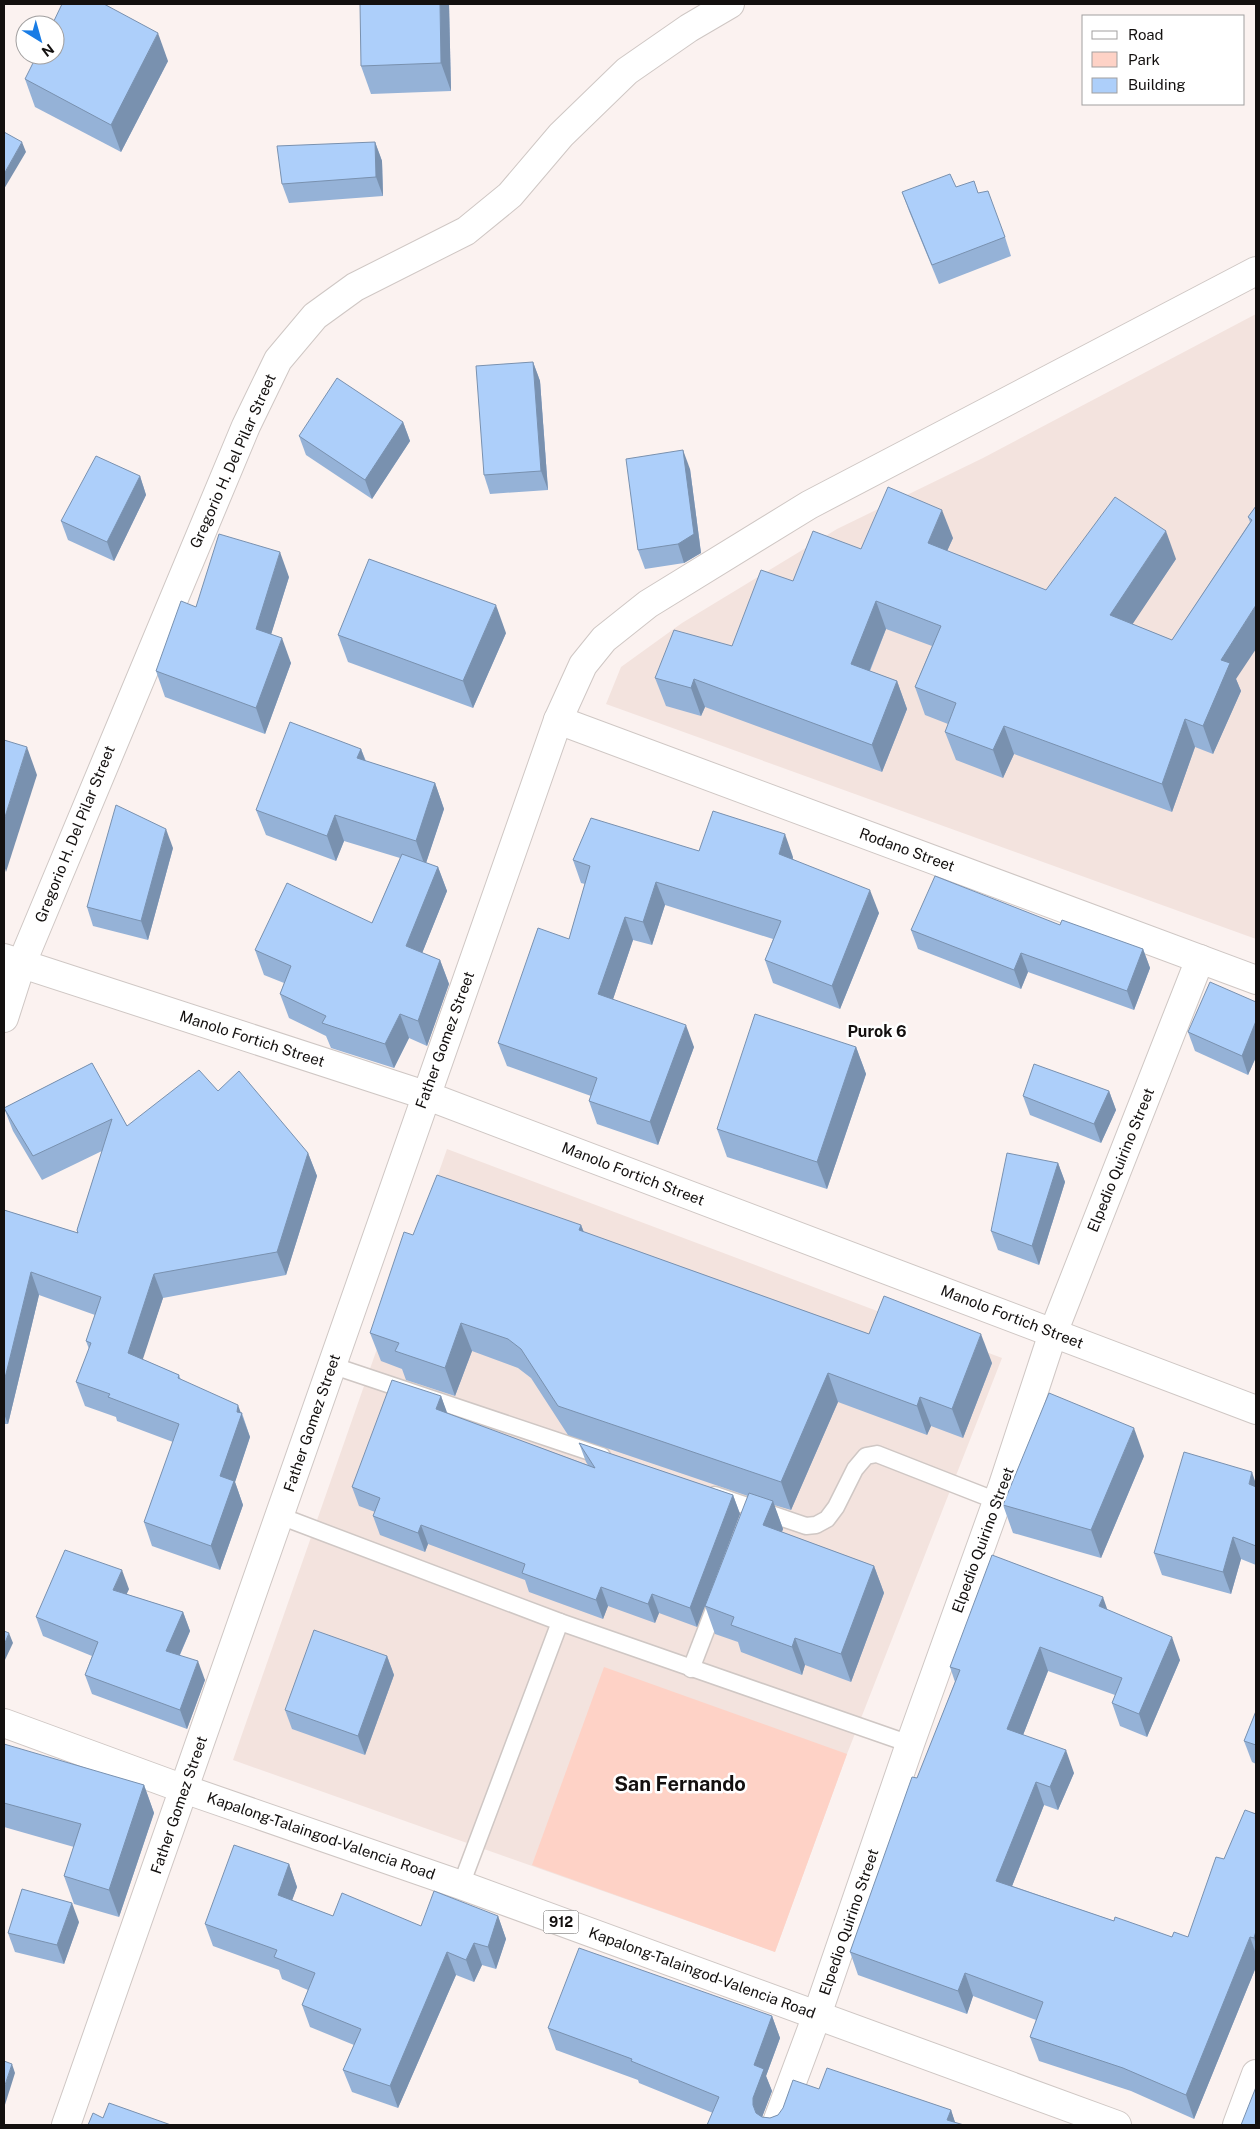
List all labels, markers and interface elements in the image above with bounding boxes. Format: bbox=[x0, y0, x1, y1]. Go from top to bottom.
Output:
north arrow bbox=[15, 15, 65, 65]
legend bbox=[1082, 15, 1245, 105]
text: Road bbox=[1128, 26, 1164, 43]
text: N bbox=[39, 41, 57, 60]
text: Park bbox=[1128, 51, 1160, 68]
text: Building bbox=[1128, 76, 1186, 93]
street label: Gregorio H. Del Pilar Street bbox=[186, 371, 279, 551]
street label: Gregorio H. Del Pilar Street bbox=[31, 743, 118, 925]
street label: Rodano Street bbox=[857, 824, 957, 875]
street label: Father Gomez Street bbox=[412, 969, 477, 1111]
street label: Manolo Fortich Street bbox=[178, 1007, 327, 1070]
district label: Purok 6 bbox=[847, 1022, 907, 1041]
street label: Elpedio Quirino Street bbox=[1084, 1085, 1157, 1234]
street label: Manolo Fortich Street bbox=[559, 1138, 707, 1209]
street label: Manolo Fortich Street bbox=[938, 1281, 1086, 1352]
street label: Father Gomez Street bbox=[280, 1352, 343, 1494]
street label: Elpedio Quirino Street bbox=[948, 1465, 1017, 1615]
street label: Father Gomez Street bbox=[147, 1734, 210, 1876]
district label: San Fernando bbox=[614, 1772, 746, 1796]
street label: Kapalong-Talaingod-Valencia Road bbox=[205, 1788, 437, 1883]
street label: Elpedio Quirino Street bbox=[815, 1846, 882, 1997]
road number: 912 bbox=[544, 1910, 578, 1934]
street label: Kapalong-Talaingod-Valencia Road bbox=[586, 1923, 818, 2022]

